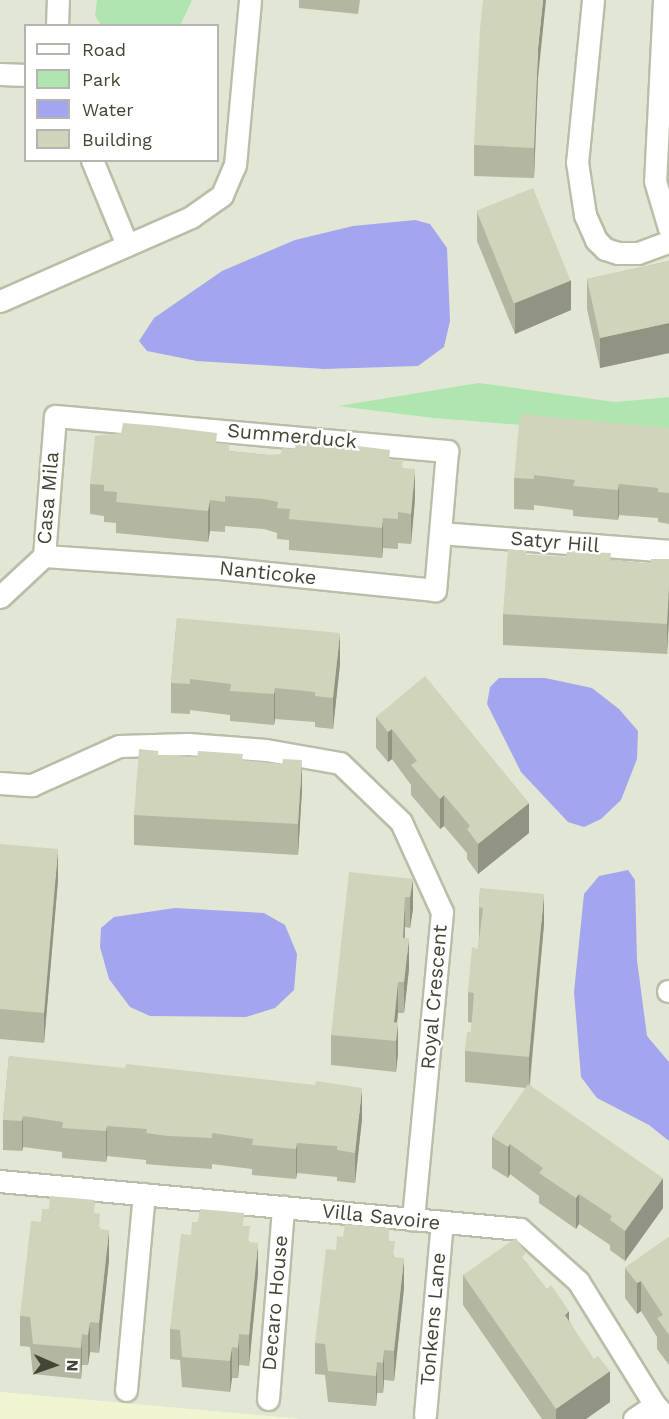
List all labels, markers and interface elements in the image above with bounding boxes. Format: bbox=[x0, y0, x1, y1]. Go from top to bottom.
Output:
legend bbox=[24, 24, 219, 162]
text: Road bbox=[82, 39, 126, 60]
text: Park bbox=[82, 69, 121, 90]
text: Water bbox=[82, 99, 134, 120]
text: Building bbox=[82, 129, 152, 150]
street label: Summerduck bbox=[226, 418, 358, 454]
street label: Casa Mila bbox=[32, 450, 64, 546]
street label: Satyr Hill bbox=[509, 526, 601, 558]
street label: Nanticoke bbox=[218, 556, 318, 590]
street label: Royal Crescent bbox=[416, 923, 452, 1071]
street label: Villa Savoire bbox=[320, 1199, 442, 1235]
street label: Decaro House bbox=[257, 1234, 293, 1372]
street label: Tonkens Lane bbox=[415, 1251, 451, 1387]
north arrow bbox=[24, 1335, 84, 1395]
text: N bbox=[63, 1359, 82, 1372]

